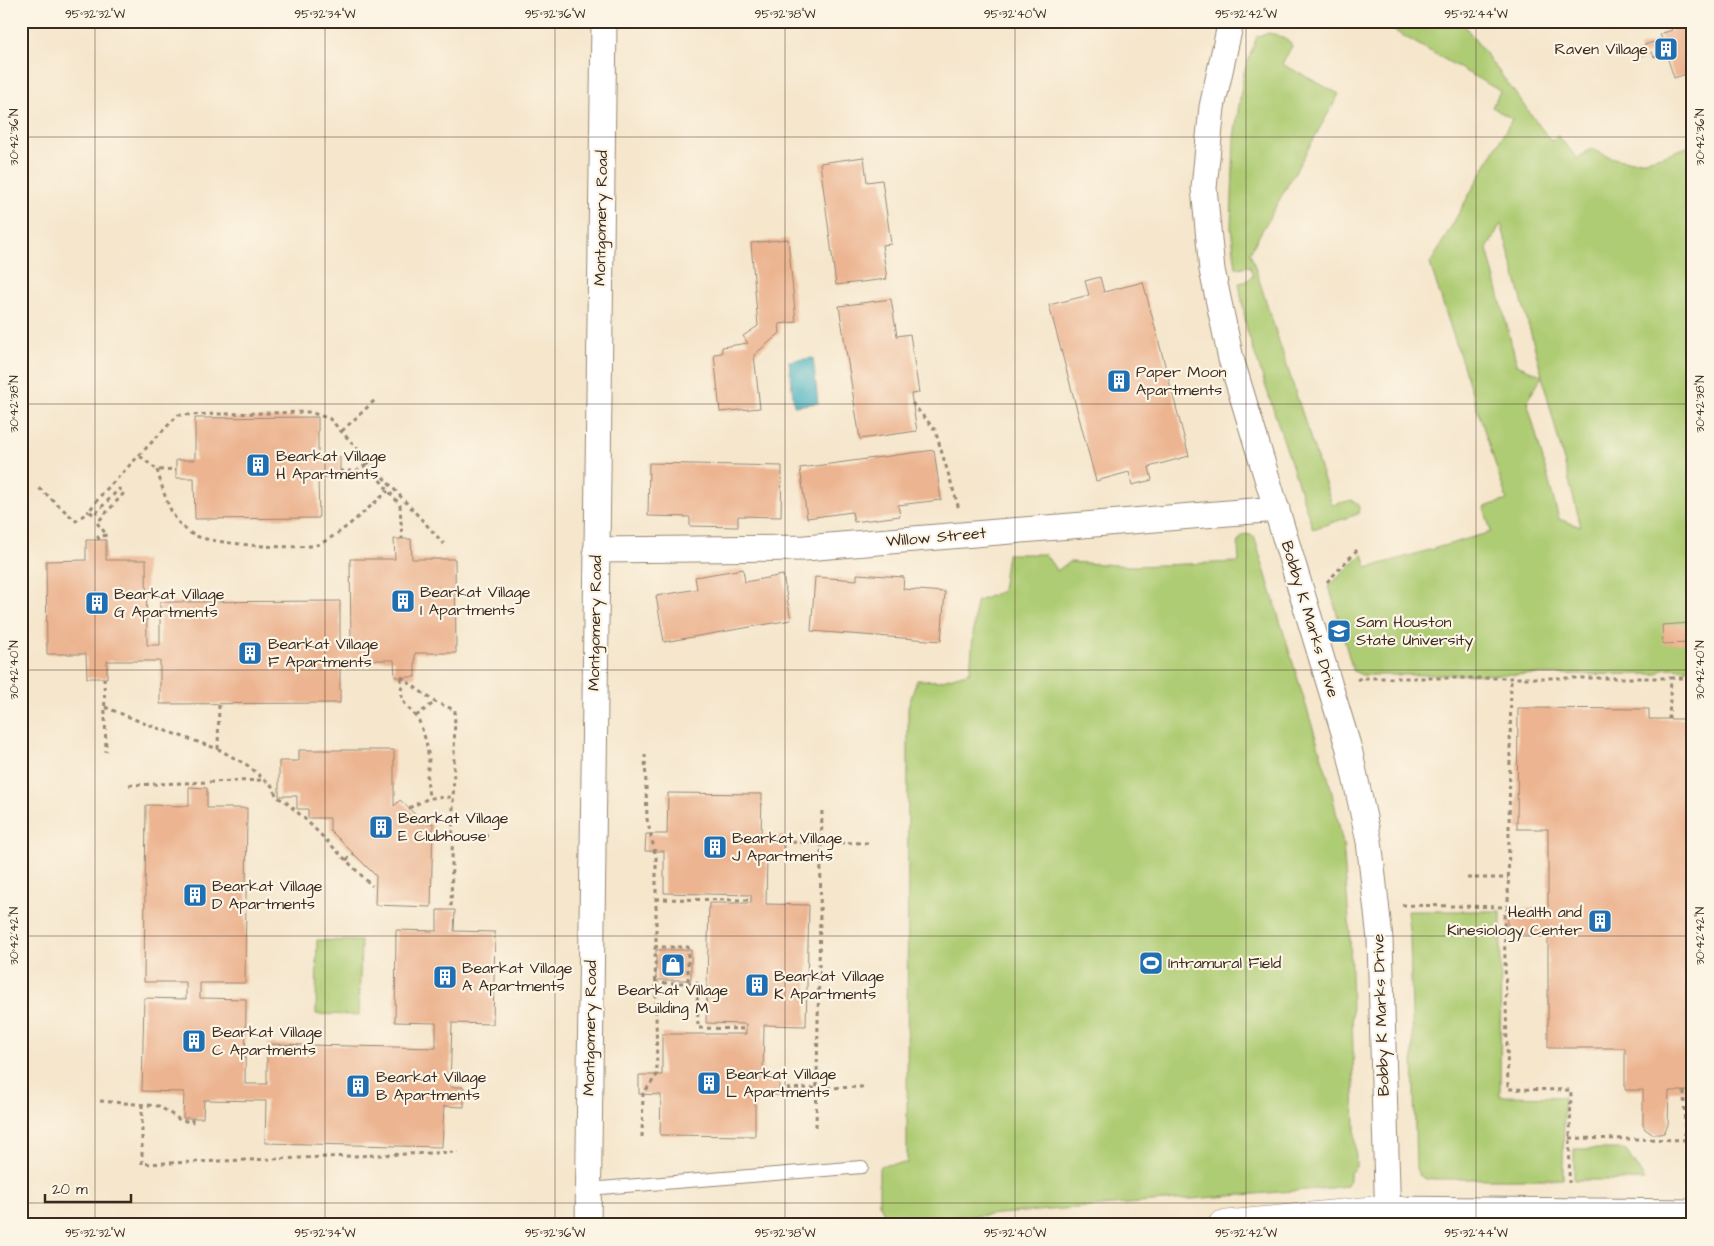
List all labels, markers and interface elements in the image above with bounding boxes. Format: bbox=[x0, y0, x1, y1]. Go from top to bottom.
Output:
text: 95°32'32"W bbox=[65, 6, 126, 23]
text: 95°32'34"W bbox=[294, 6, 356, 23]
text: 95°32'36"W bbox=[525, 6, 586, 23]
text: 95°32'38"W bbox=[755, 6, 816, 23]
text: 95°32'40"W bbox=[984, 6, 1047, 23]
text: 95°32'42"W bbox=[1215, 6, 1278, 23]
text: 95°32'44"W bbox=[1444, 6, 1508, 23]
building icon: Raven Village bbox=[1653, 36, 1679, 62]
place label: Raven Village bbox=[1555, 38, 1648, 61]
text: 30°42'36"N bbox=[6, 108, 23, 166]
text: 30°42'36"N bbox=[1692, 108, 1709, 166]
street label: Montgomery Road bbox=[589, 150, 614, 286]
place label: Paper Moon Apartments bbox=[1136, 361, 1226, 401]
building icon: Paper Moon Apartments bbox=[1106, 368, 1132, 394]
text: 30°42'38"N bbox=[6, 375, 23, 433]
text: 30°42'38"N bbox=[1692, 375, 1709, 433]
place label: Bearkat Village H Apartments bbox=[276, 445, 387, 485]
building icon: Bearkat Village H Apartments bbox=[245, 452, 271, 478]
street label: Willow Street bbox=[885, 522, 987, 552]
street label: Bobby K Marks Drive bbox=[1275, 538, 1344, 701]
street label: Montgomery Road bbox=[583, 555, 608, 691]
place label: Bearkat Village I Apartments bbox=[420, 581, 531, 621]
place label: Bearkat Village G Apartments bbox=[114, 583, 225, 623]
building icon: Bearkat Village I Apartments bbox=[390, 588, 416, 614]
building icon: Bearkat Village G Apartments bbox=[84, 590, 110, 616]
place label: Sam Houston State University bbox=[1356, 611, 1474, 652]
school or university icon: Sam Houston State University bbox=[1326, 618, 1352, 644]
place label: Bearkat Village F Apartments bbox=[268, 633, 379, 673]
text: 30°42'40"N bbox=[6, 640, 23, 700]
building icon: Bearkat Village F Apartments bbox=[237, 640, 263, 666]
text: 30°42'40"N bbox=[1692, 640, 1709, 700]
place label: Bearkat Village E Clubhouse bbox=[398, 807, 509, 847]
building icon: Bearkat Village E Clubhouse bbox=[368, 814, 394, 840]
place label: Bearkat Village J Apartments bbox=[732, 827, 843, 867]
building icon: Bearkat Village J Apartments bbox=[702, 834, 728, 860]
place label: Bearkat Village D Apartments bbox=[212, 875, 323, 915]
building icon: Bearkat Village D Apartments bbox=[182, 882, 208, 908]
place label: Health and Kinesiology Center bbox=[1447, 901, 1582, 942]
text: 30°42'42"N bbox=[6, 906, 23, 965]
text: 30°42'42"N bbox=[1692, 906, 1709, 965]
building icon: Health and Kinesiology Center bbox=[1587, 908, 1613, 934]
street label: Bobby K Marks Drive bbox=[1367, 933, 1396, 1097]
sports icon: Intramural Field bbox=[1138, 950, 1164, 976]
shop icon: Bearkat Village Building M bbox=[660, 952, 686, 978]
place label: Intramural Field bbox=[1168, 952, 1281, 974]
place label: Bearkat Village A Apartments bbox=[462, 957, 573, 997]
street label: Montgomery Road bbox=[578, 960, 603, 1096]
building icon: Bearkat Village A Apartments bbox=[432, 964, 458, 990]
place label: Bearkat Village K Apartments bbox=[774, 965, 885, 1005]
building icon: Bearkat Village K Apartments bbox=[744, 972, 770, 998]
place label: Bearkat Village Building M bbox=[618, 979, 729, 1020]
place label: Bearkat Village C Apartments bbox=[212, 1021, 323, 1061]
building icon: Bearkat Village C Apartments bbox=[181, 1028, 207, 1054]
place label: Bearkat Village L Apartments bbox=[726, 1063, 837, 1103]
place label: Bearkat Village B Apartments bbox=[376, 1066, 487, 1106]
building icon: Bearkat Village L Apartments bbox=[696, 1070, 722, 1096]
building icon: Bearkat Village B Apartments bbox=[345, 1073, 371, 1099]
scale bar bbox=[45, 1171, 131, 1203]
text: 20 m bbox=[52, 1179, 88, 1200]
text: 95°32'32"W bbox=[65, 1225, 126, 1242]
text: 95°32'34"W bbox=[294, 1225, 356, 1242]
text: 95°32'36"W bbox=[525, 1225, 586, 1242]
text: 95°32'38"W bbox=[755, 1225, 816, 1242]
text: 95°32'40"W bbox=[984, 1225, 1047, 1242]
text: 95°32'42"W bbox=[1215, 1225, 1278, 1242]
text: 95°32'44"W bbox=[1444, 1225, 1508, 1242]

